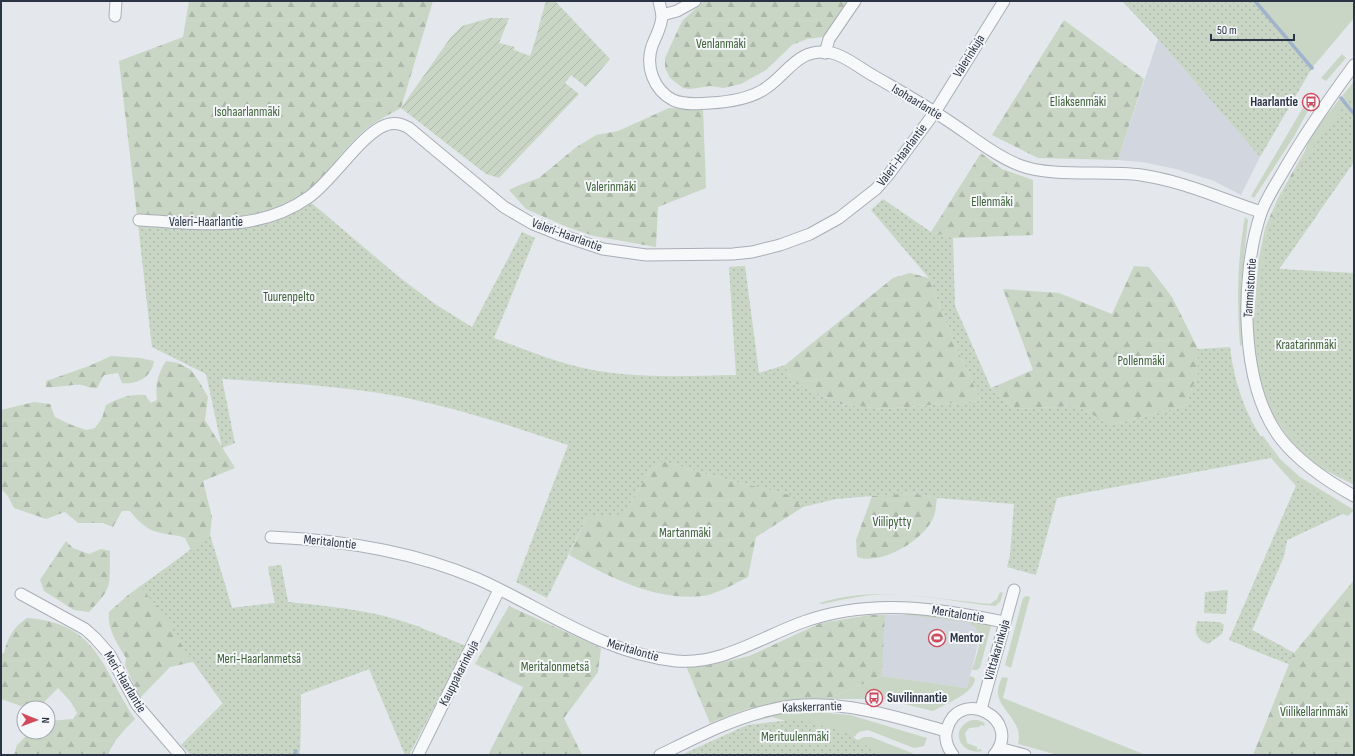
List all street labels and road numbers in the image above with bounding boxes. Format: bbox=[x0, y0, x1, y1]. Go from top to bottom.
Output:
street label: Valerinkuja bbox=[950, 32, 988, 80]
street label: Isohaarlantie bbox=[889, 81, 945, 123]
street label: Valeri-Haarlantie bbox=[873, 121, 931, 189]
street label: Valeri-Haarlantie bbox=[169, 214, 243, 230]
street label: Valeri-Haarlantie bbox=[529, 215, 605, 255]
street label: Tammistontie bbox=[1240, 258, 1260, 318]
street label: Meritalontie bbox=[303, 531, 357, 553]
street label: Meritalontie bbox=[931, 602, 985, 626]
street label: Viittakarinkuja bbox=[981, 618, 1013, 682]
street label: Meritalontie bbox=[605, 635, 661, 665]
street label: Kauppakarinkuja bbox=[436, 638, 482, 708]
street label: Meri-Haarlantie bbox=[100, 648, 150, 716]
street label: Kakskerrantie bbox=[782, 698, 842, 716]

